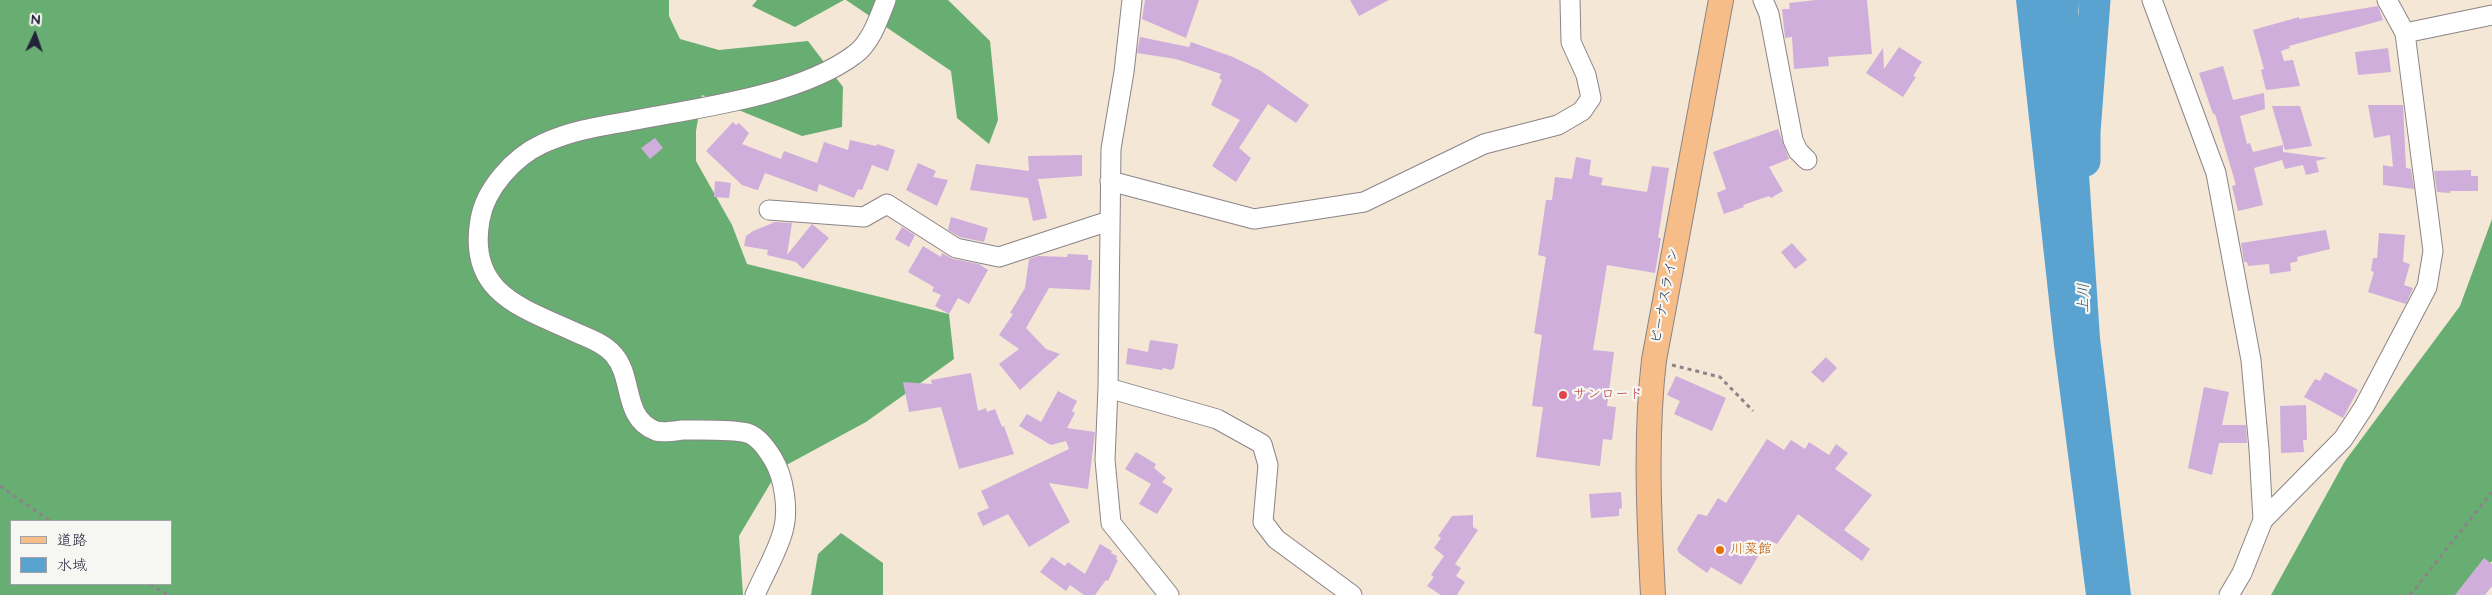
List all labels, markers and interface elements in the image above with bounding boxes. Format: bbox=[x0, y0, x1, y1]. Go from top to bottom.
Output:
north arrow bbox=[10, 10, 60, 60]
text: N bbox=[31, 10, 41, 30]
street label: ビーナスライン bbox=[1648, 247, 1684, 345]
water label: 上川 bbox=[2076, 283, 2094, 313]
place label: サンロード bbox=[1573, 387, 1643, 403]
marker: サンロード bbox=[1557, 389, 1569, 401]
legend bbox=[10, 520, 172, 585]
text: 道路 bbox=[57, 530, 87, 551]
place label: 川菜館 bbox=[1730, 542, 1772, 558]
marker: 川菜館 bbox=[1714, 544, 1726, 556]
text: 水域 bbox=[57, 555, 87, 576]

